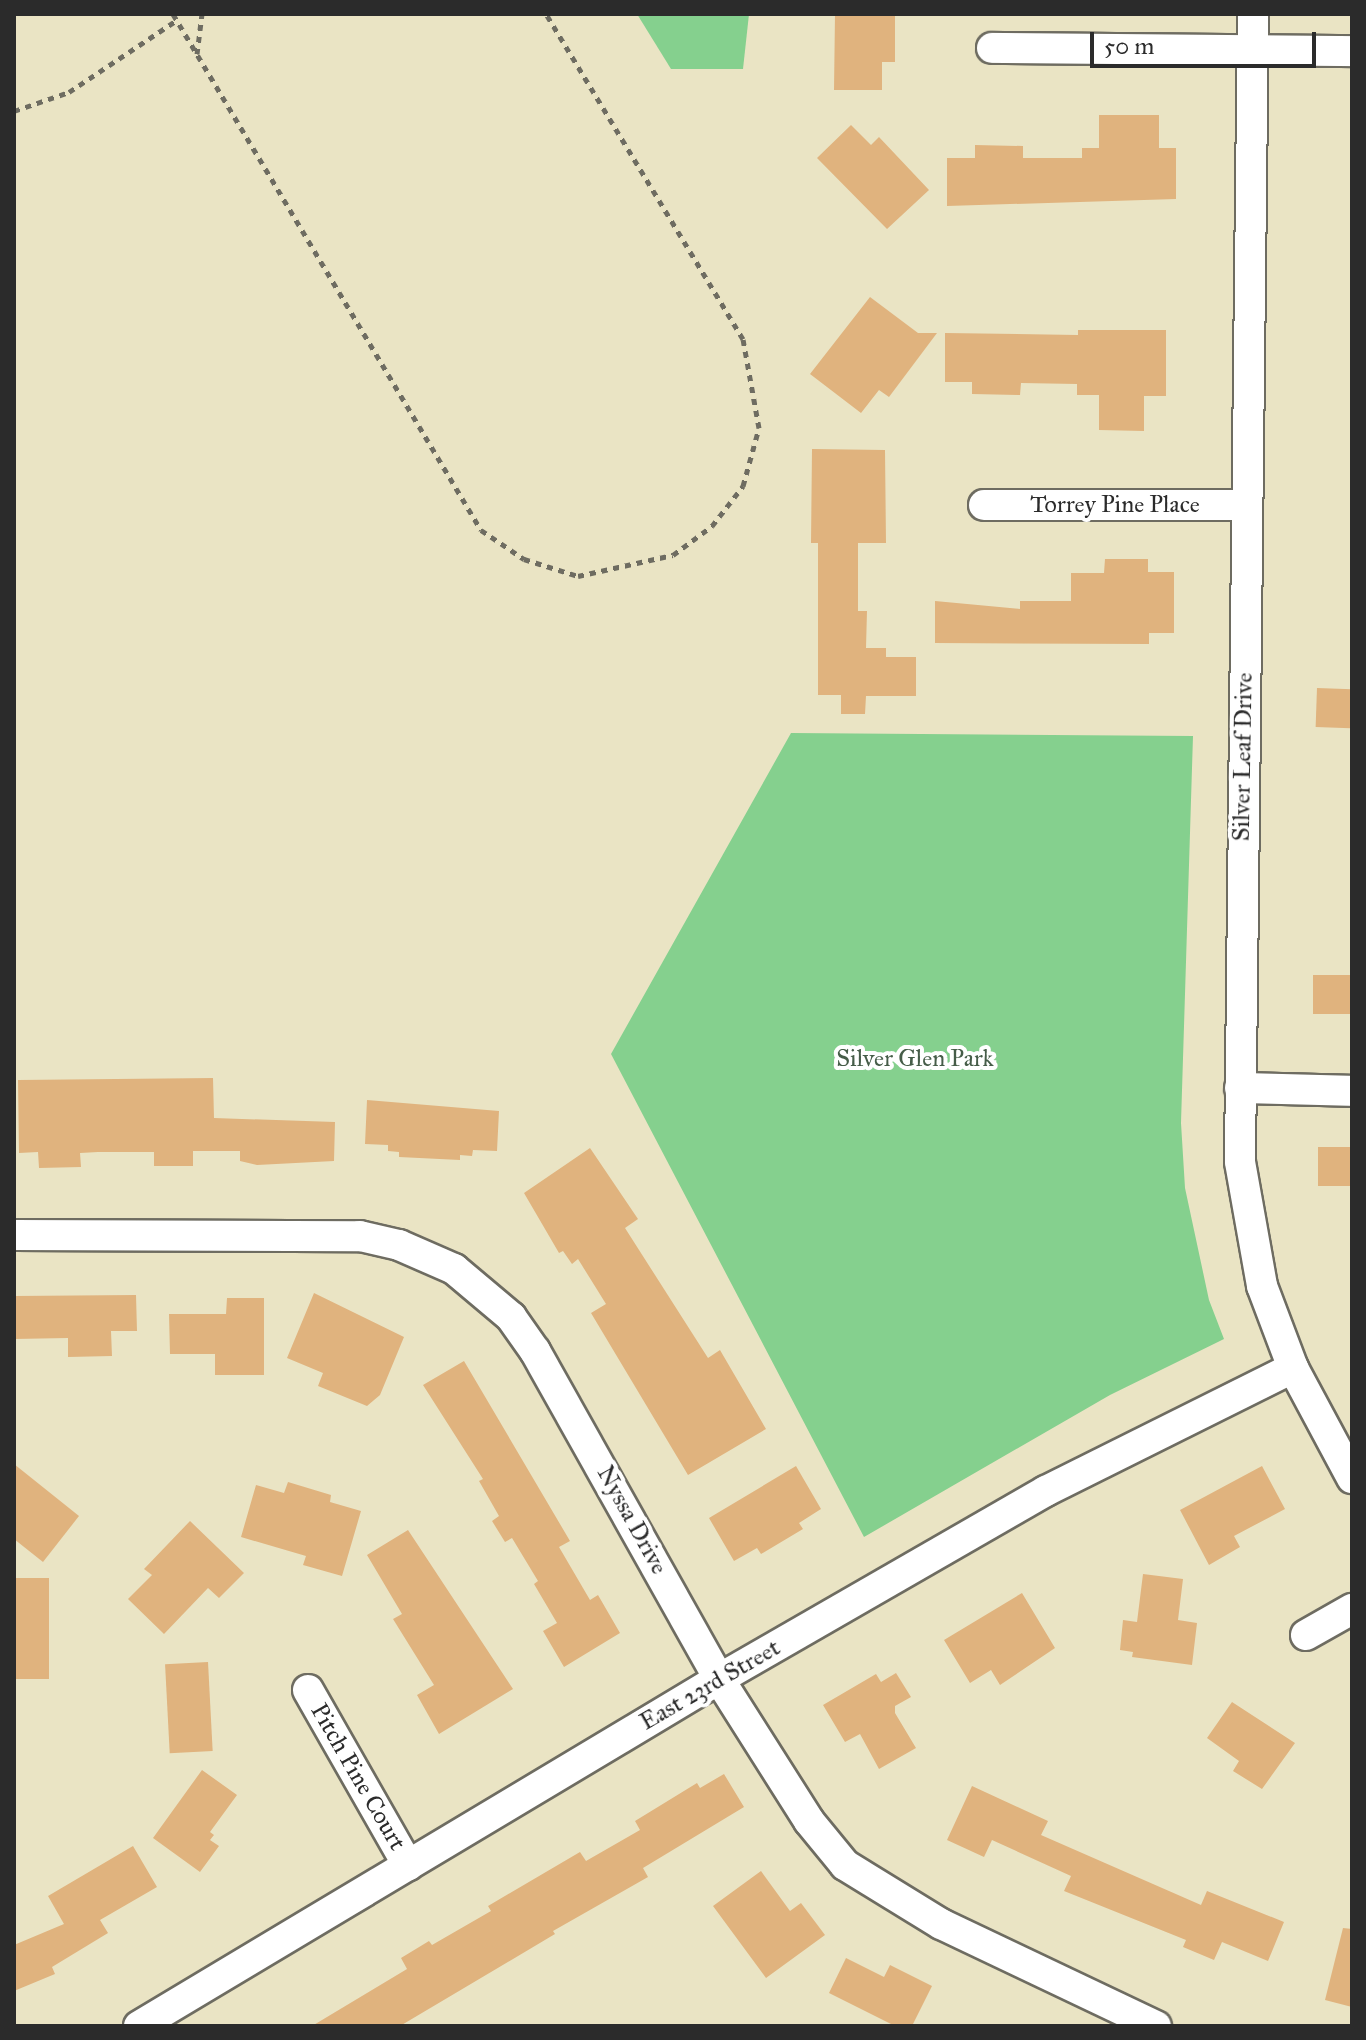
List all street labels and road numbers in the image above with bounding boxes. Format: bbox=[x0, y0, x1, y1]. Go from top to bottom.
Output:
street label: Torrey Pine Place bbox=[1030, 491, 1200, 519]
street label: Silver Leaf Drive bbox=[1227, 672, 1259, 842]
street label: Nyssa Drive bbox=[590, 1461, 674, 1579]
street label: East 23rd Street bbox=[635, 1633, 785, 1737]
street label: Pitch Pine Court bbox=[304, 1698, 412, 1856]

